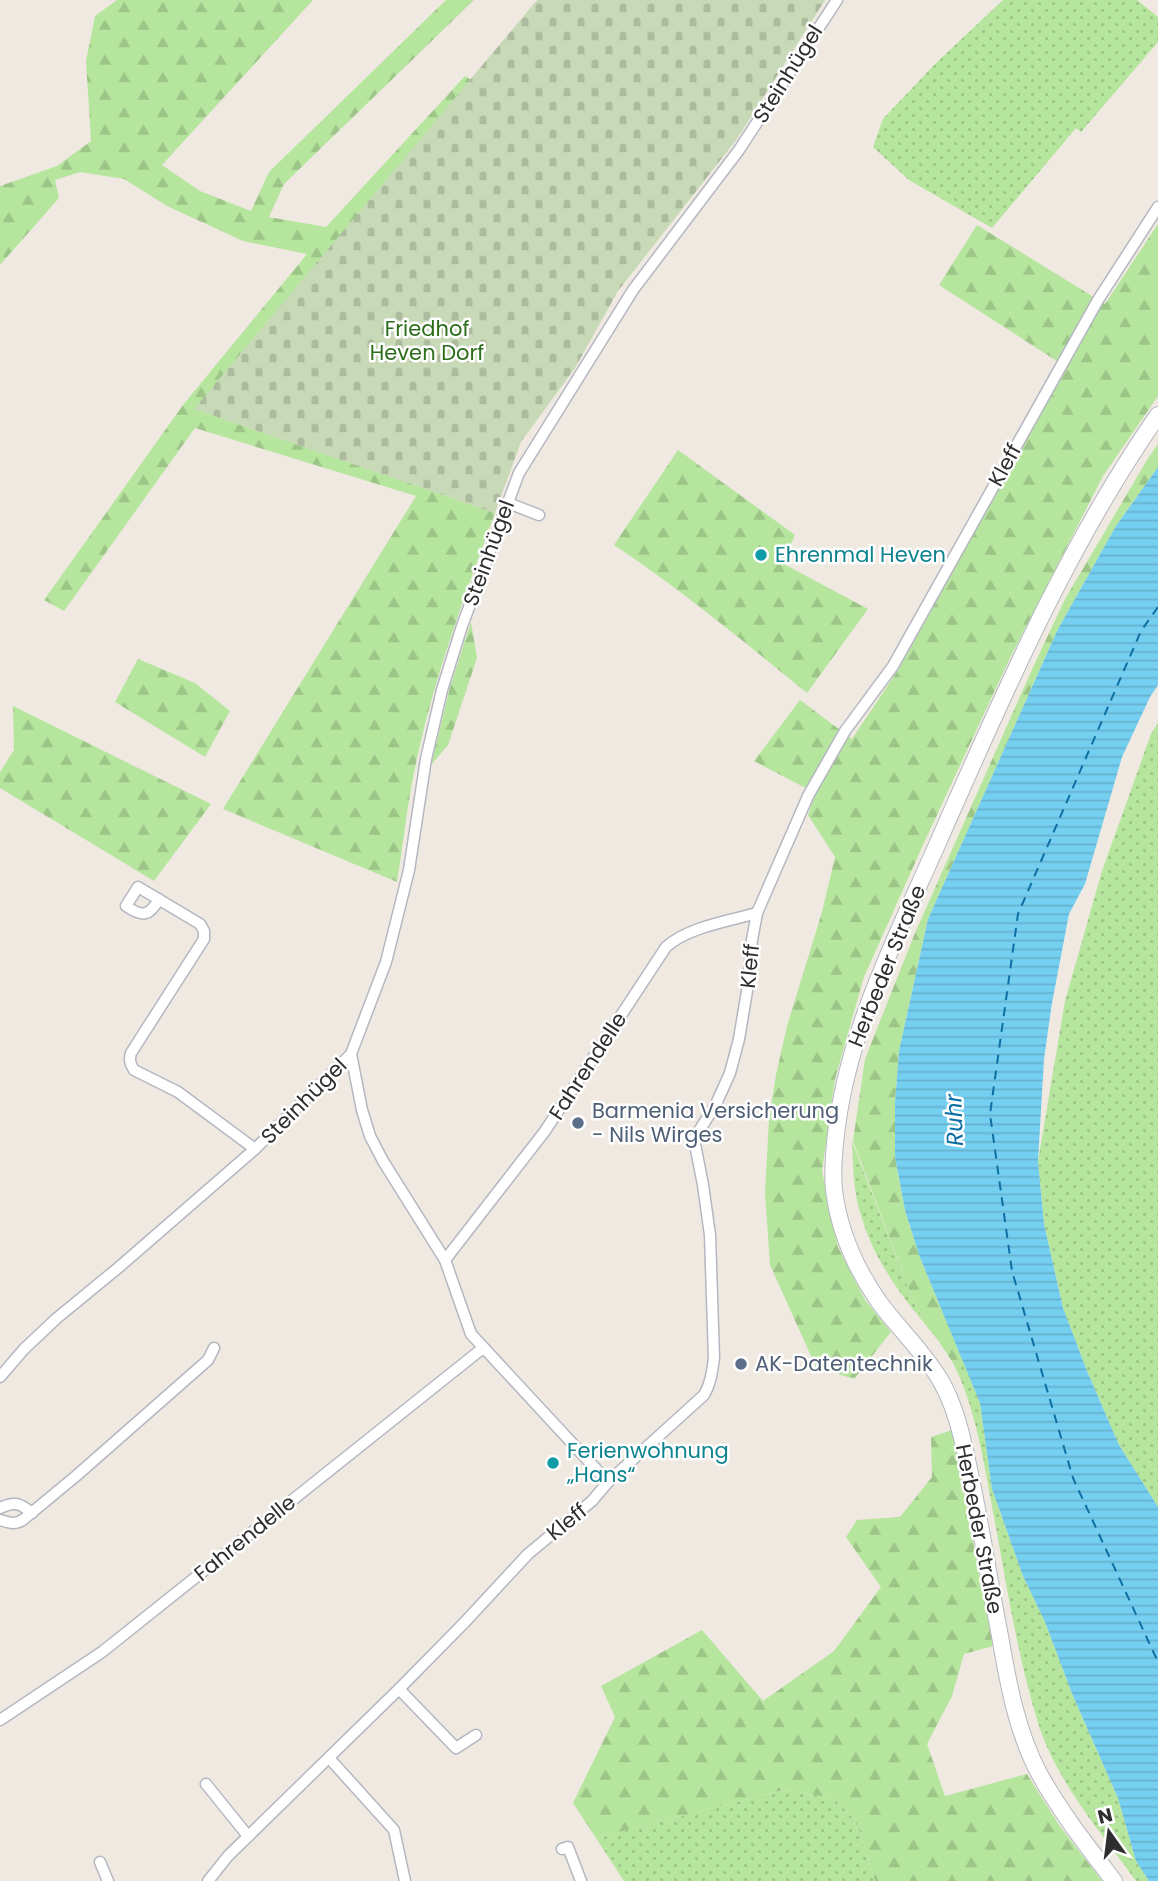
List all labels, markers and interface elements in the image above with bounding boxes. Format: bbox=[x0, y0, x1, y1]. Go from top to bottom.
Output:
street label: Steinhügel bbox=[746, 19, 829, 128]
park label: Friedhof Heven Dorf bbox=[370, 314, 484, 367]
street label: Kleff bbox=[981, 438, 1028, 491]
street label: Steinhügel bbox=[456, 496, 521, 610]
place label: Ehrenmal Heven bbox=[775, 540, 946, 569]
marker: Ehrenmal Heven bbox=[753, 547, 769, 563]
street label: Herbeder Straße bbox=[841, 880, 932, 1051]
street label: Kleff bbox=[733, 942, 766, 990]
street label: Fahrendelle bbox=[542, 1006, 633, 1125]
street label: Steinhügel bbox=[254, 1051, 353, 1150]
water label: Ruhr bbox=[937, 1092, 971, 1147]
place label: Barmenia Versicherung - Nils Wirges bbox=[592, 1096, 839, 1149]
marker: Barmenia Versicherung - Nils Wirges bbox=[570, 1115, 586, 1131]
place label: AK-Datentechnik bbox=[755, 1349, 933, 1378]
marker: AK-Datentechnik bbox=[733, 1356, 749, 1372]
place label: Ferienwohnung „Hans“ bbox=[566, 1436, 729, 1489]
street label: Herbeder Straße bbox=[949, 1441, 1010, 1616]
marker: Ferienwohnung „Hans“ bbox=[545, 1455, 561, 1471]
street label: Fahrendelle bbox=[188, 1488, 302, 1588]
street label: Kleff bbox=[540, 1496, 593, 1547]
north arrow bbox=[1074, 1797, 1144, 1867]
text: N bbox=[1095, 1801, 1115, 1831]

